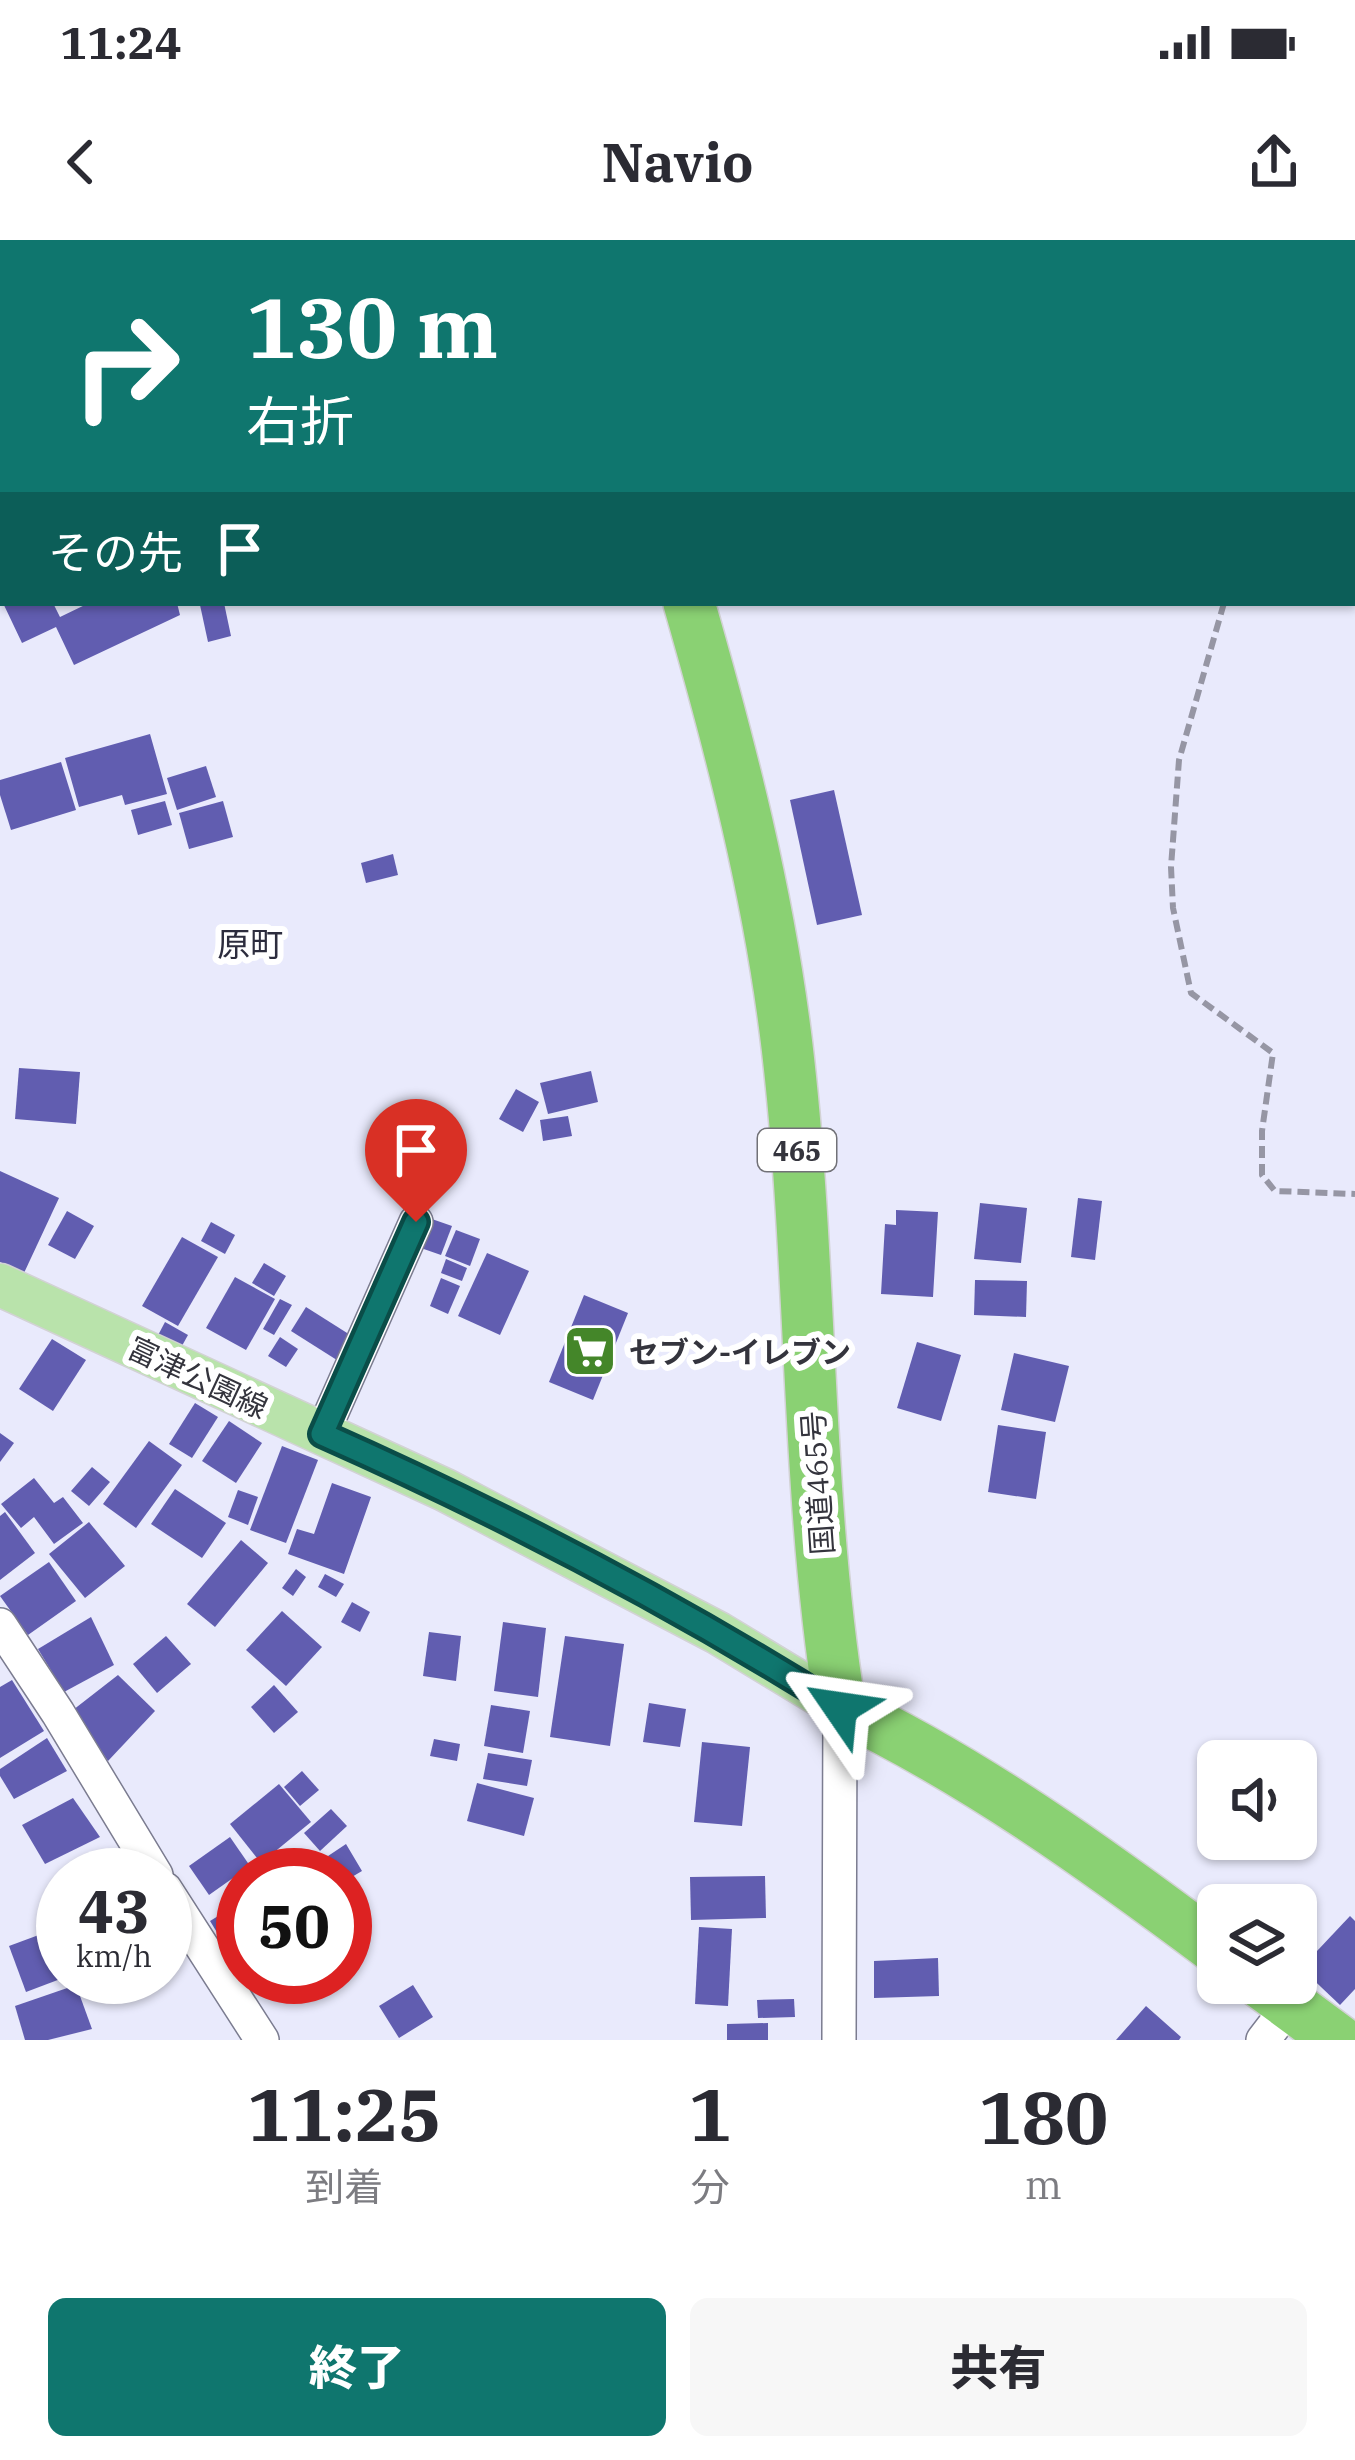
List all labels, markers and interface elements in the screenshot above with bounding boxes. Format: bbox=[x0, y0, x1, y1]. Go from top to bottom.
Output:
text: 11:24 bbox=[60, 13, 182, 71]
text: Navio bbox=[601, 127, 754, 197]
icon: back bbox=[48, 129, 114, 195]
icon: share bbox=[1241, 129, 1307, 195]
text: 130 m bbox=[246, 272, 498, 381]
icon: right bbox=[48, 288, 204, 444]
text: 右折 bbox=[246, 386, 354, 456]
icon: arrive bbox=[207, 516, 273, 582]
text: その先 bbox=[48, 523, 183, 581]
district label: 原町 bbox=[217, 922, 283, 965]
pin bbox=[365, 1099, 467, 1222]
icon: arrive bbox=[383, 1117, 449, 1183]
road number: 465 bbox=[758, 1129, 836, 1171]
supermarket icon: セブン-イレブン bbox=[562, 1323, 618, 1379]
street label: 富津公園線 bbox=[122, 1328, 274, 1426]
place label: セブン-イレブン bbox=[629, 1332, 851, 1371]
street label: 国道465号 bbox=[793, 1410, 841, 1556]
position arrow bbox=[777, 1645, 903, 1771]
map controls bbox=[1197, 1740, 1317, 2004]
button: sound bbox=[1197, 1740, 1317, 1860]
speed limit sign: 50 bbox=[216, 1848, 372, 2004]
text: 43 bbox=[78, 1871, 150, 1950]
button: layers bbox=[1197, 1884, 1317, 2004]
text: km/h bbox=[76, 1936, 152, 1975]
text: 11:25 bbox=[247, 2067, 442, 2161]
text: 1 bbox=[688, 2067, 732, 2161]
text: 180 bbox=[979, 2070, 1108, 2164]
text: m bbox=[1025, 2159, 1062, 2210]
text: 到着 bbox=[305, 2161, 383, 2212]
text: 分 bbox=[691, 2161, 730, 2212]
button: 終了 bbox=[48, 2298, 666, 2436]
button: 共有 bbox=[690, 2298, 1307, 2436]

